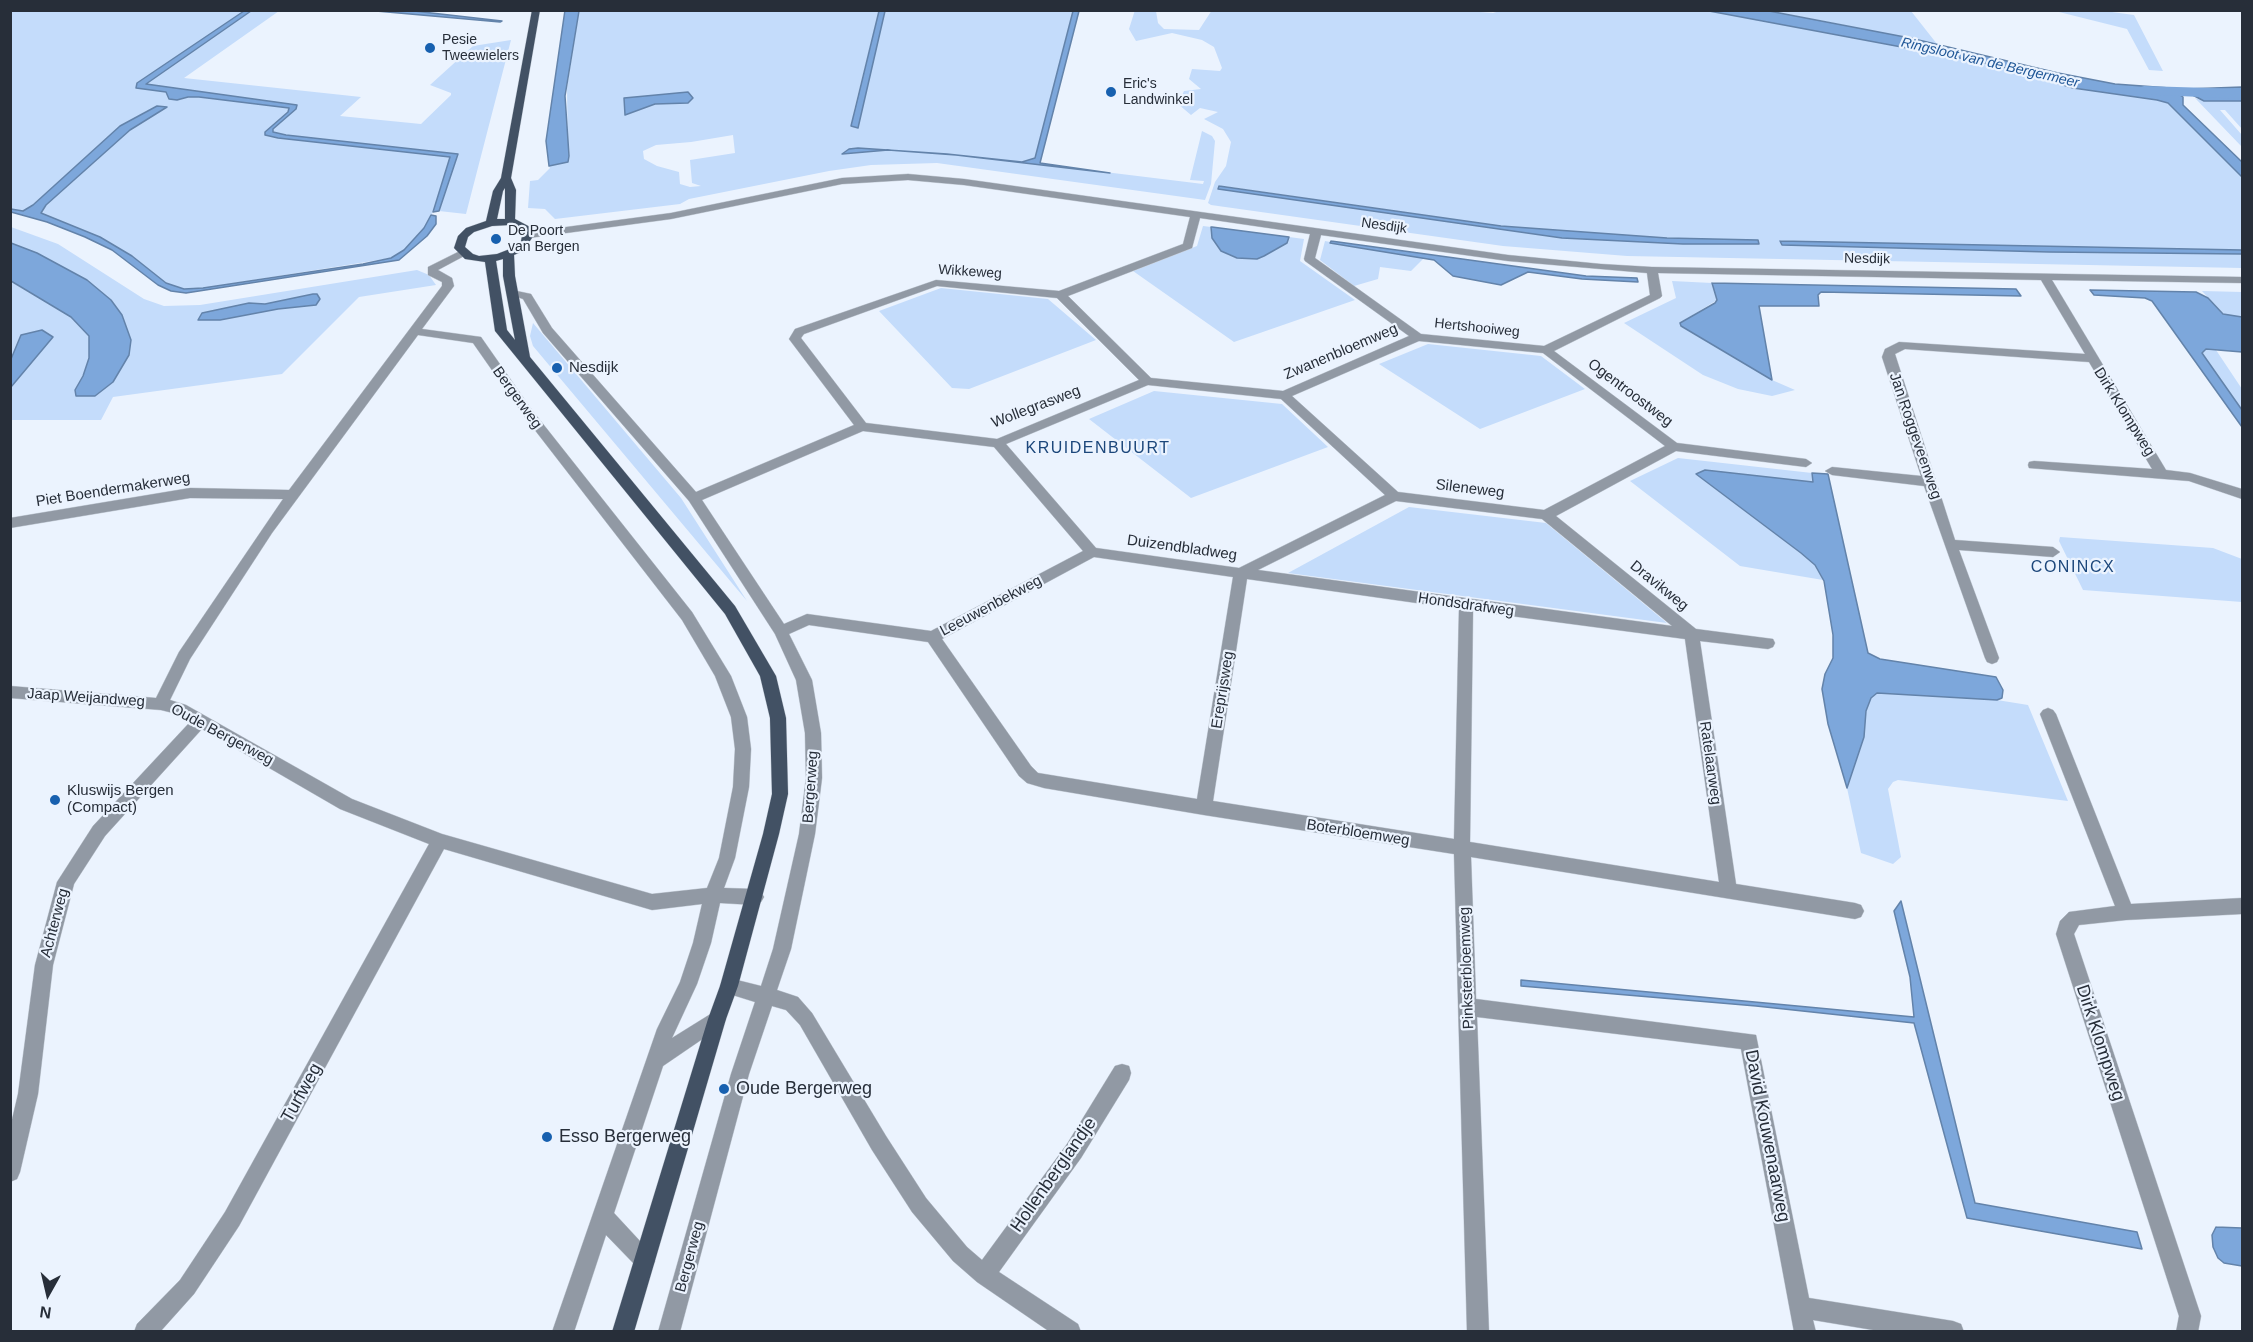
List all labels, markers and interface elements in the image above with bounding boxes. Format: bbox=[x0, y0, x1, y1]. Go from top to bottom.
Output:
place label: Pesie Tweewielers bbox=[442, 32, 519, 64]
water label: Ringsloot van de Bergermeer bbox=[1899, 34, 2081, 92]
marker: Pesie Tweewielers bbox=[423, 41, 437, 55]
place label: Eric's Landwinkel bbox=[1123, 76, 1193, 108]
marker: Eric's Landwinkel bbox=[1104, 85, 1118, 99]
street label: Nesdijk bbox=[1360, 214, 1408, 238]
place label: De Poort van Bergen bbox=[508, 223, 580, 256]
marker: De Poort van Bergen bbox=[489, 232, 503, 246]
street label: Nesdijk bbox=[1844, 250, 1890, 268]
street label: Wikkeweg bbox=[938, 261, 1002, 283]
street label: Hertshooiweg bbox=[1434, 315, 1520, 341]
street label: Zwanenbloemweg bbox=[1281, 320, 1401, 384]
street label: Ogentroostweg bbox=[1584, 355, 1676, 431]
place label: Nesdijk bbox=[569, 359, 618, 377]
marker: Nesdijk bbox=[550, 361, 564, 375]
street label: Bergerweg bbox=[488, 363, 546, 433]
street label: Dirk Klompweg bbox=[2090, 364, 2158, 460]
street label: Jan Roggeveenweg bbox=[1885, 370, 1945, 502]
street label: Wollegrasweg bbox=[989, 382, 1083, 432]
district label: KRUIDENBUURT bbox=[1026, 439, 1170, 459]
street label: Piet Boendermakerweg bbox=[35, 469, 191, 511]
street label: Sileneweg bbox=[1435, 476, 1505, 502]
street label: Duizendbladweg bbox=[1126, 531, 1238, 565]
street label: Dravikweg bbox=[1626, 557, 1692, 615]
district label: CONINCX bbox=[2031, 558, 2115, 578]
street label: Leeuwenbekweg bbox=[937, 572, 1045, 640]
street label: Hondsdrafweg bbox=[1417, 589, 1515, 621]
street label: Ereprijsweg bbox=[1208, 650, 1238, 730]
street label: Jaap Weijandweg bbox=[26, 685, 146, 711]
street label: Oude Bergerweg bbox=[168, 700, 276, 770]
street label: Ratelaarweg bbox=[1695, 720, 1725, 806]
street label: Bergerweg bbox=[799, 750, 823, 824]
place label: Kluswijs Bergen (Compact) bbox=[67, 782, 174, 817]
marker: Kluswijs Bergen (Compact) bbox=[48, 793, 62, 807]
street label: Boterbloemweg bbox=[1305, 816, 1411, 850]
street label: Achterweg bbox=[37, 886, 73, 960]
street label: Pinksterbloemweg bbox=[1456, 906, 1478, 1030]
street label: Dirk Klompweg bbox=[2071, 982, 2129, 1104]
street label: David Kouwenaarweg bbox=[1740, 1048, 1794, 1224]
street label: Turfweg bbox=[277, 1060, 327, 1126]
place label: Oude Bergerweg bbox=[736, 1078, 872, 1100]
marker: Oude Bergerweg bbox=[717, 1082, 731, 1096]
street label: Hollenberglandje bbox=[1006, 1113, 1102, 1237]
place label: Esso Bergerweg bbox=[559, 1126, 691, 1148]
marker: Esso Bergerweg bbox=[540, 1130, 554, 1144]
street label: Bergerweg bbox=[672, 1220, 708, 1294]
north arrow bbox=[18, 1264, 78, 1324]
text: N bbox=[39, 1303, 52, 1322]

